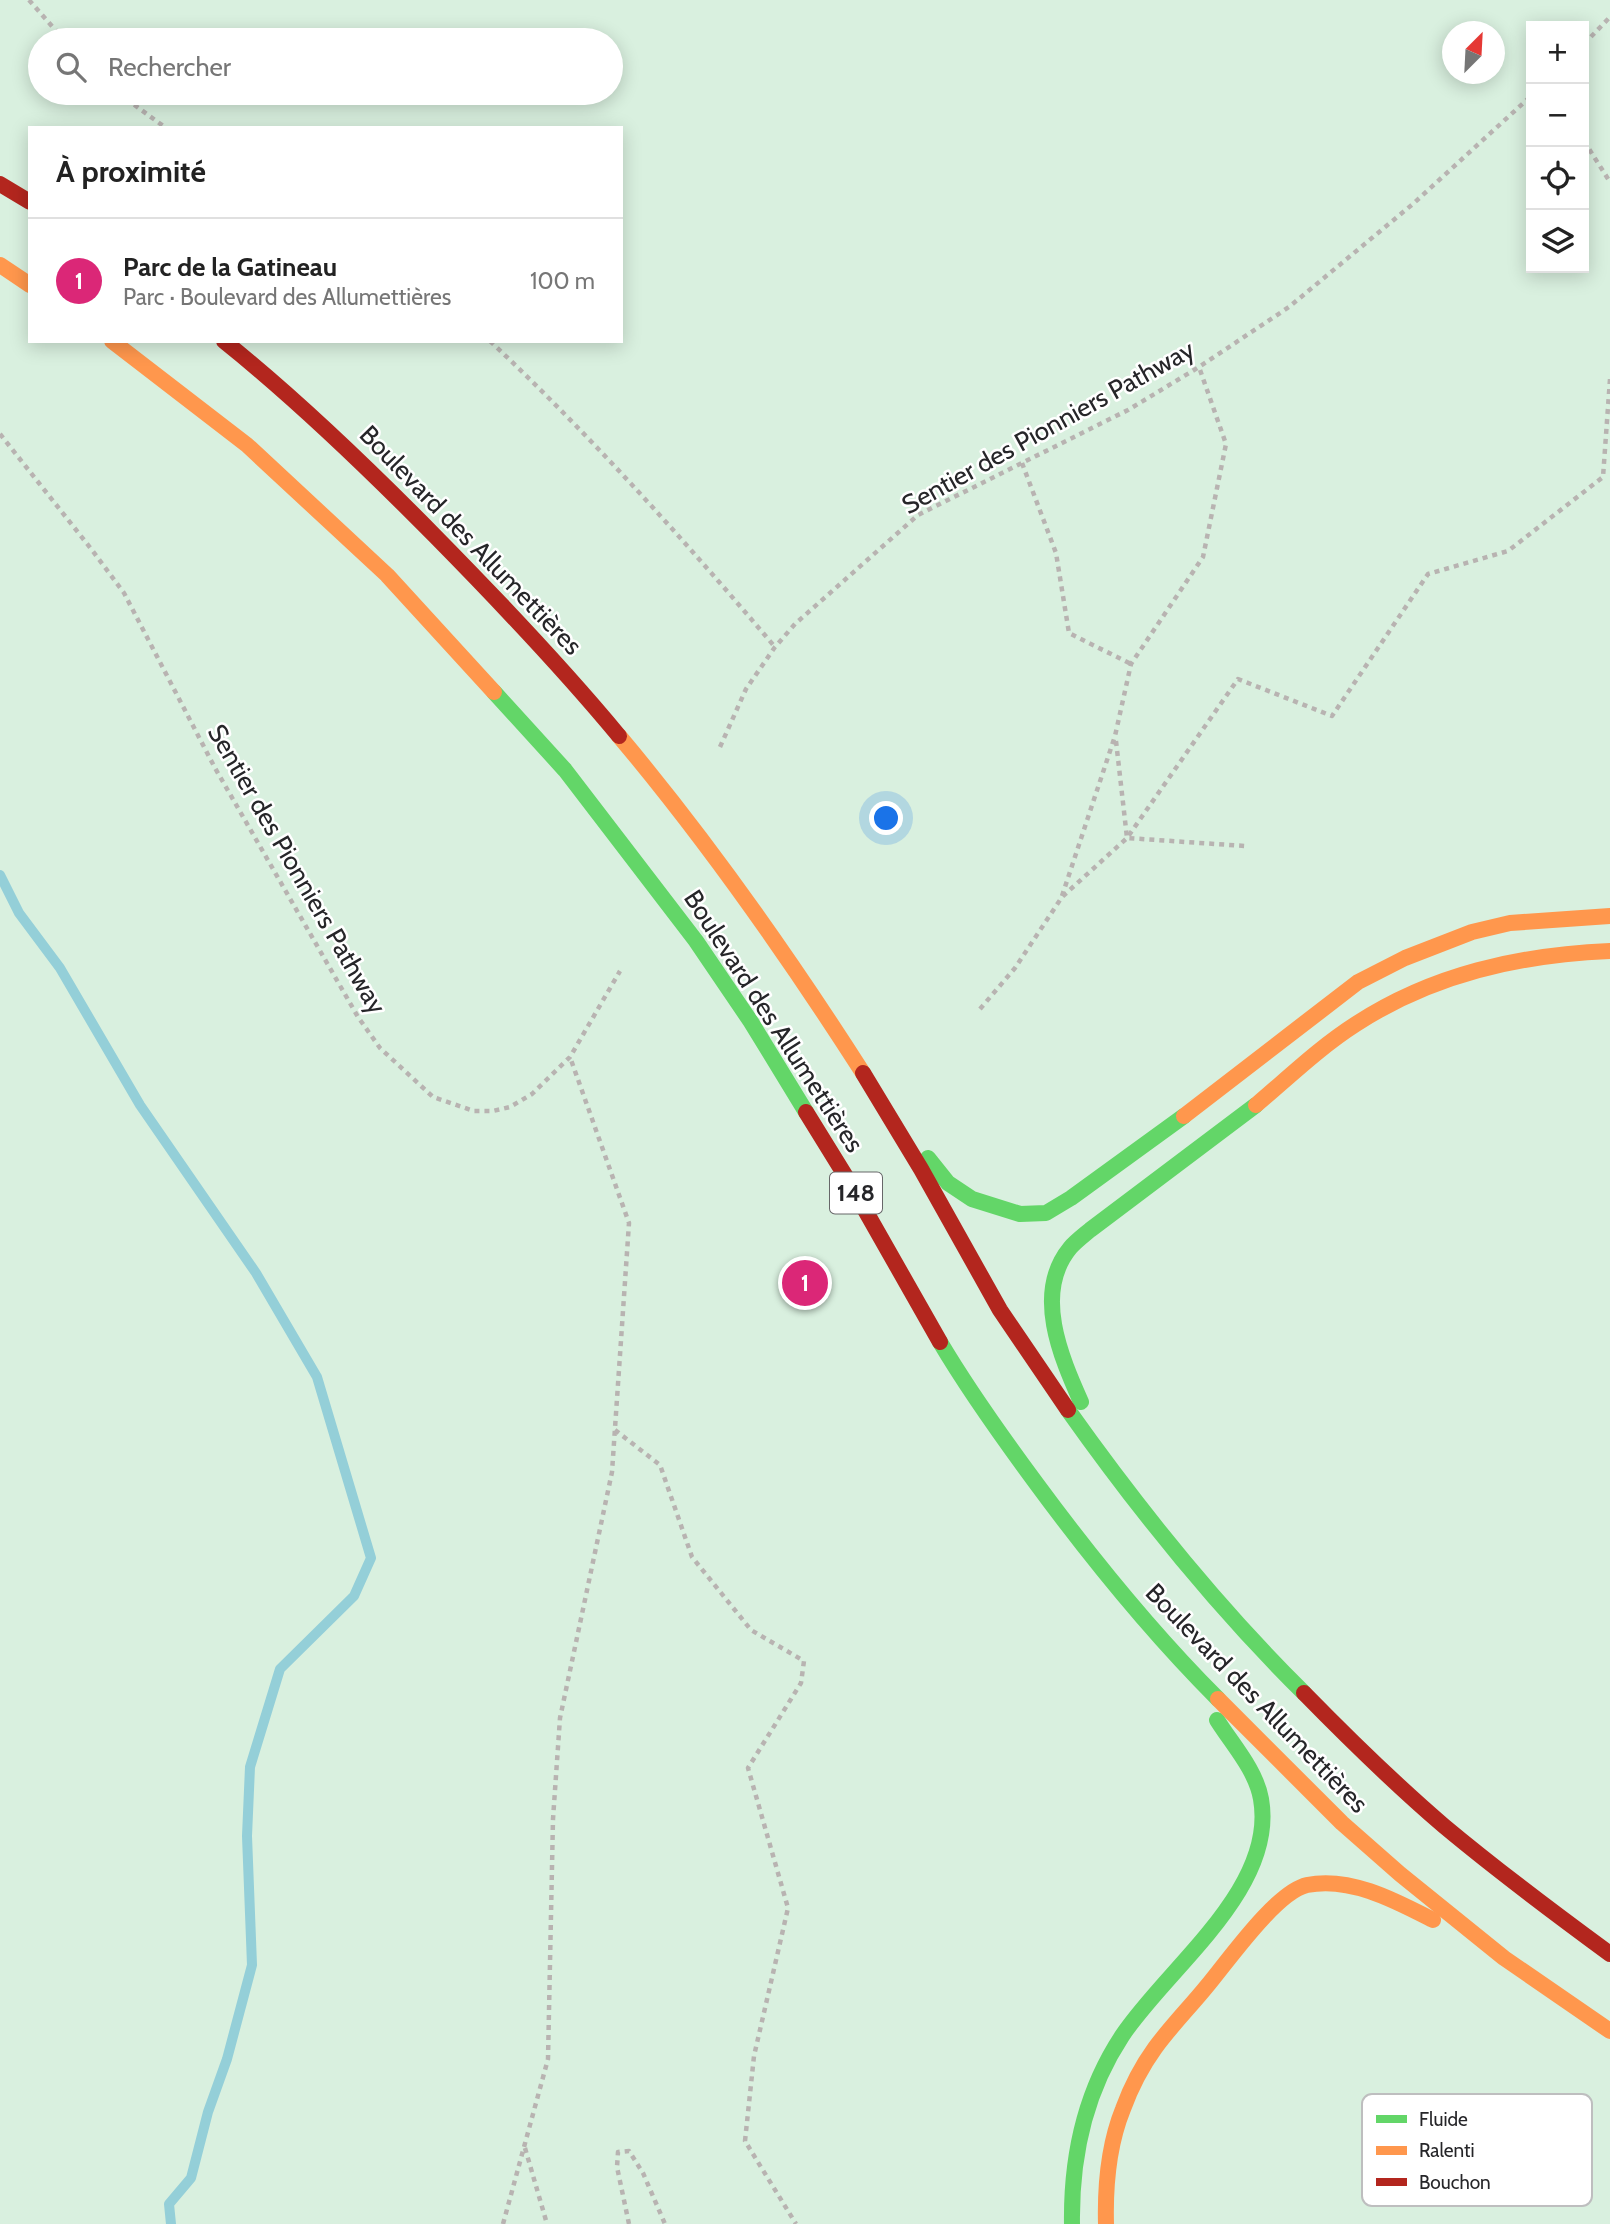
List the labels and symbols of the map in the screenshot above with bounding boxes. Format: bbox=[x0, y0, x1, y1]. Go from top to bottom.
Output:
north arrow bbox=[1442, 21, 1505, 84]
street label: Sentier des Pionniers Pathway bbox=[896, 333, 1200, 521]
street label: Boulevard des Allumettières bbox=[353, 419, 589, 661]
street label: Sentier des Pionniers Pathway bbox=[201, 718, 393, 1020]
your location bbox=[869, 801, 903, 835]
street label: Boulevard des Allumettières bbox=[677, 884, 871, 1158]
road number: 148 bbox=[830, 1172, 882, 1213]
pin: 1 bbox=[782, 1257, 828, 1309]
street label: Boulevard des Allumettières bbox=[1139, 1577, 1375, 1819]
legend bbox=[1362, 2094, 1592, 2206]
text: Fluide bbox=[1419, 2108, 1468, 2131]
text: Ralenti bbox=[1419, 2139, 1475, 2162]
text: Bouchon bbox=[1419, 2171, 1491, 2194]

